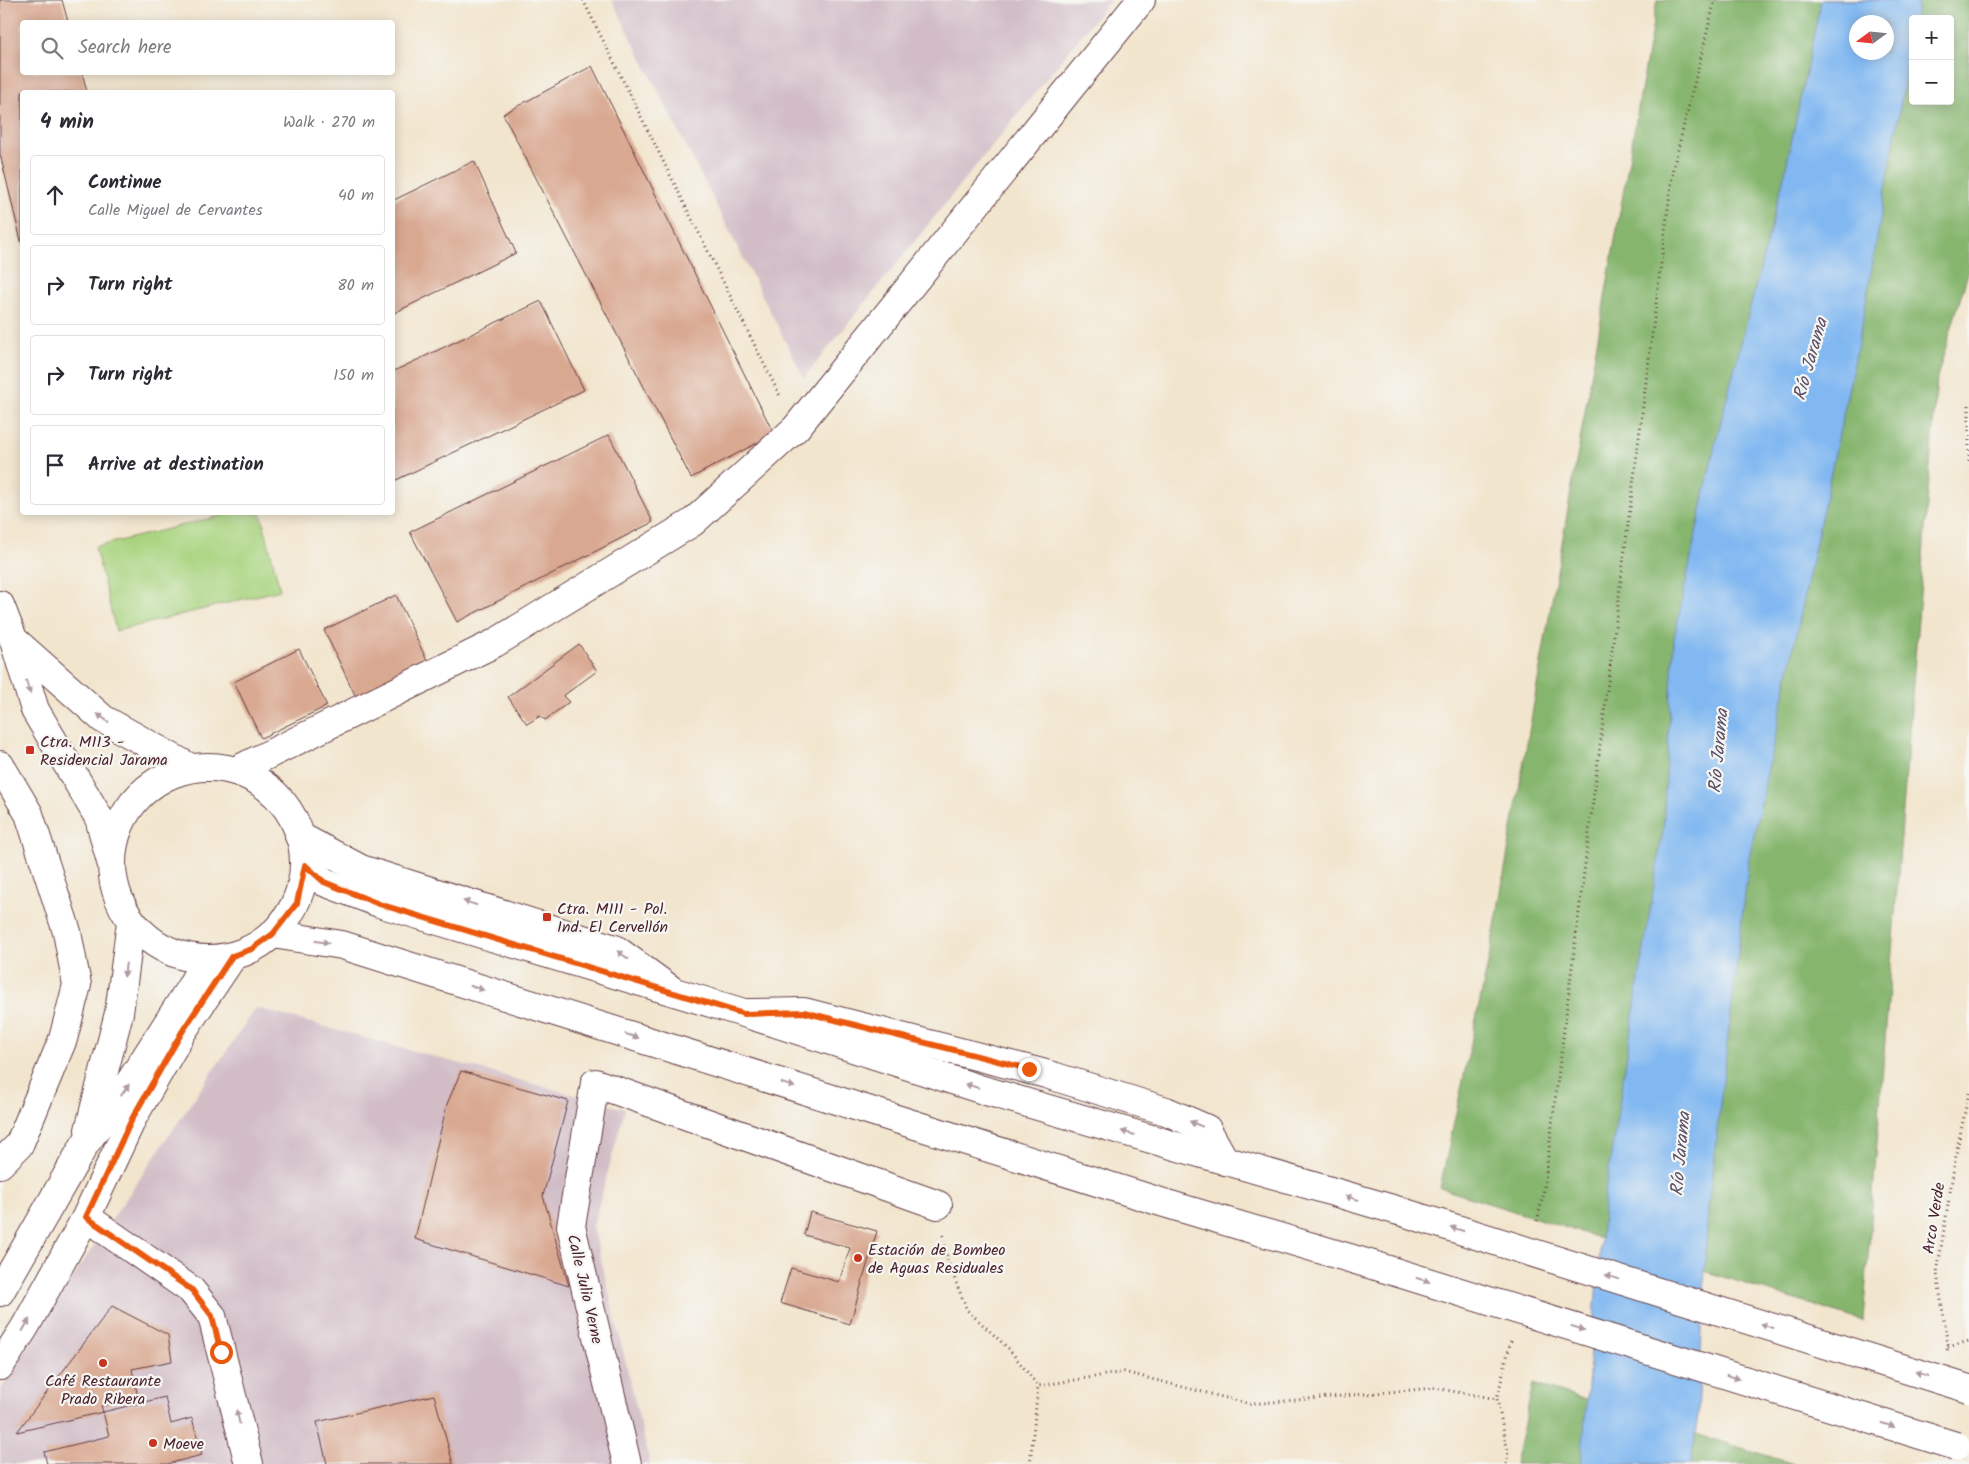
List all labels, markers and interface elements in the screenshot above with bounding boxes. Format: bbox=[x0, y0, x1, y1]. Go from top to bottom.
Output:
north arrow bbox=[1849, 15, 1894, 60]
map controls bbox=[1909, 15, 1954, 105]
button: + bbox=[1909, 15, 1954, 60]
search box bbox=[20, 20, 395, 75]
text: Search here bbox=[78, 33, 172, 63]
icon: search bbox=[38, 34, 66, 62]
button: − bbox=[1909, 60, 1954, 105]
text: 4 min bbox=[40, 106, 94, 139]
text: Walk · 270 m bbox=[283, 110, 375, 135]
text: Continue bbox=[88, 168, 161, 198]
icon: ahead bbox=[41, 181, 69, 209]
text: 40 m bbox=[338, 183, 374, 208]
text: Calle Miguel de Cervantes bbox=[88, 198, 262, 223]
text: Turn right bbox=[88, 270, 173, 300]
icon: right bbox=[41, 271, 69, 299]
text: 80 m bbox=[337, 273, 374, 298]
water label: Río Jarama bbox=[1786, 313, 1837, 404]
text: Turn right bbox=[88, 360, 173, 390]
icon: right bbox=[41, 361, 69, 389]
text: 150 m bbox=[333, 363, 374, 388]
text: Arrive at destination bbox=[88, 450, 264, 480]
icon: arrive bbox=[41, 451, 69, 479]
one-way arrow bbox=[25, 680, 33, 695]
water label: Río Jarama bbox=[1701, 706, 1738, 794]
one-way arrow bbox=[96, 713, 110, 723]
place label: Ctra. M113 - Residencial Jarama bbox=[40, 730, 168, 773]
marker: Ctra. M113 - Residencial Jarama bbox=[24, 744, 36, 756]
place label: Ctra. M111 - Pol. Ind. El Cervellón bbox=[557, 897, 668, 940]
one-way arrow bbox=[462, 899, 477, 907]
marker: Ctra. M111 - Pol. Ind. El Cervellón bbox=[541, 911, 553, 923]
one-way arrow bbox=[314, 939, 330, 947]
one-way arrow bbox=[616, 950, 630, 960]
one-way arrow bbox=[121, 962, 129, 978]
one-way arrow bbox=[470, 984, 485, 992]
one-way arrow bbox=[625, 1033, 640, 1041]
route end bbox=[1018, 1058, 1041, 1081]
one-way arrow bbox=[780, 1081, 795, 1089]
one-way arrow bbox=[964, 1082, 979, 1090]
one-way arrow bbox=[120, 1084, 130, 1097]
water label: Río Jarama bbox=[1663, 1109, 1700, 1197]
one-way arrow bbox=[1189, 1120, 1203, 1128]
one-way arrow bbox=[1120, 1128, 1135, 1136]
street label: Arco Verde bbox=[1917, 1181, 1952, 1256]
one-way arrow bbox=[1345, 1193, 1360, 1201]
one-way arrow bbox=[1449, 1225, 1464, 1233]
street label: Calle Julio Verne bbox=[560, 1232, 609, 1347]
place label: Estación de Bombeo de Aguas Residuales bbox=[868, 1238, 1006, 1281]
marker: Estación de Bombeo de Aguas Residuales bbox=[852, 1252, 864, 1264]
one-way arrow bbox=[1605, 1273, 1620, 1281]
one-way arrow bbox=[1416, 1276, 1431, 1284]
one-way arrow bbox=[22, 1318, 30, 1332]
one-way arrow bbox=[1760, 1321, 1775, 1329]
one-way arrow bbox=[1571, 1325, 1586, 1333]
route start bbox=[210, 1341, 233, 1364]
marker: Café Restaurante Prado Ribera bbox=[97, 1357, 109, 1369]
place label: Café Restaurante Prado Ribera bbox=[45, 1369, 161, 1412]
one-way arrow bbox=[1915, 1370, 1930, 1378]
one-way arrow bbox=[1726, 1373, 1741, 1381]
one-way arrow bbox=[233, 1409, 241, 1424]
one-way arrow bbox=[1881, 1422, 1896, 1430]
place label: Moeve bbox=[163, 1432, 204, 1457]
marker: Moeve bbox=[147, 1437, 159, 1449]

